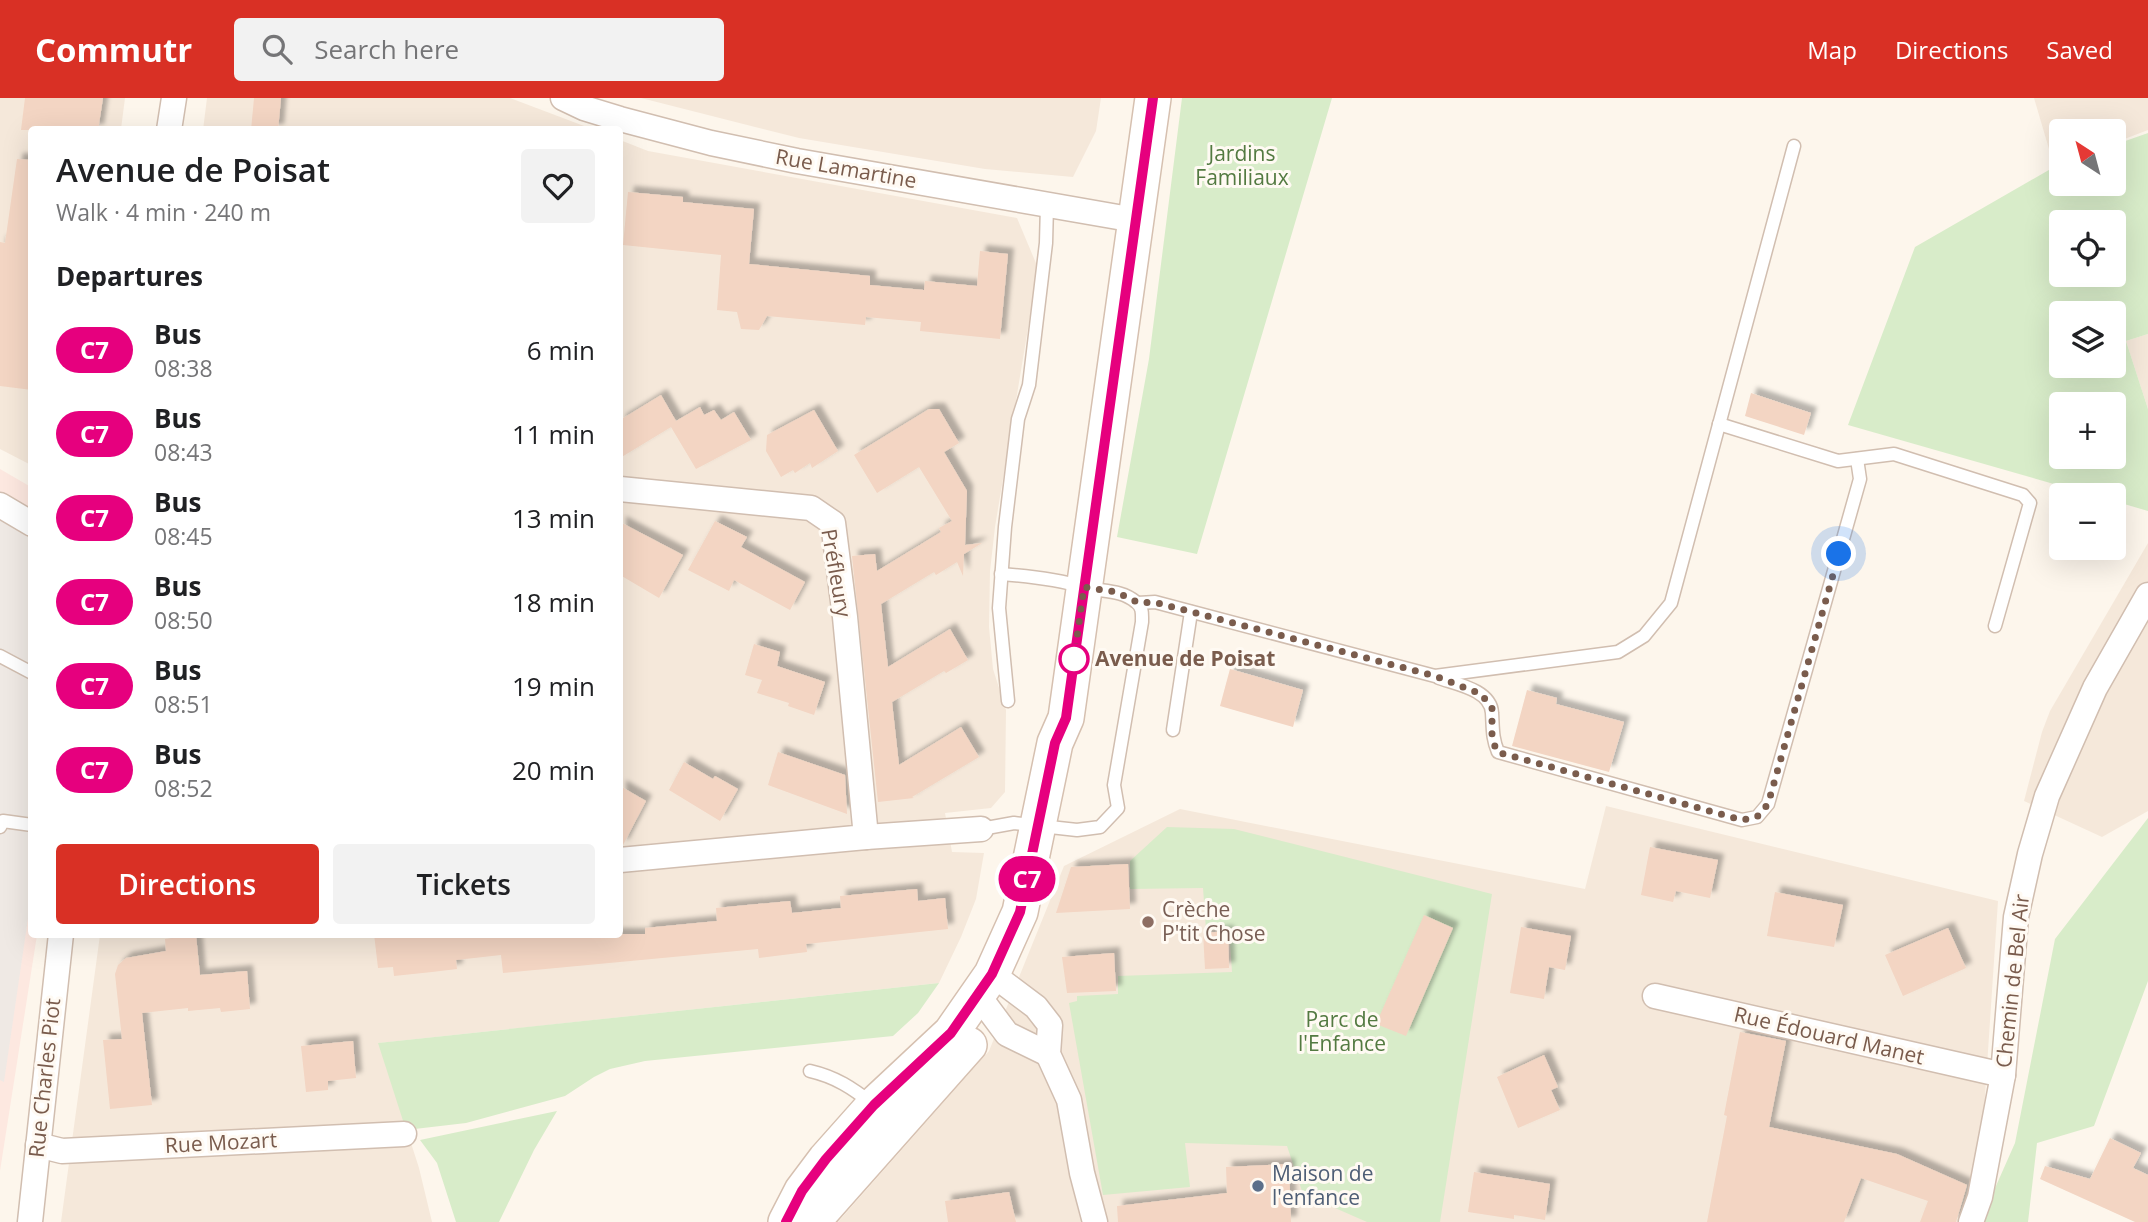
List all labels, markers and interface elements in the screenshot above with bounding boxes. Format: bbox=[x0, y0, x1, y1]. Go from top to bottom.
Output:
search box bbox=[234, 18, 724, 81]
text: Commutr bbox=[35, 27, 192, 72]
icon: search bbox=[258, 30, 296, 68]
text: Search here bbox=[314, 31, 459, 67]
text: Map bbox=[1807, 33, 1857, 66]
text: Directions bbox=[1895, 33, 2008, 66]
text: Saved bbox=[2046, 33, 2113, 66]
north arrow bbox=[2049, 119, 2126, 196]
map controls bbox=[2049, 119, 2126, 560]
park label: Jardins Familiaux bbox=[1195, 139, 1289, 191]
street label: Rue Lamartine bbox=[773, 142, 919, 194]
text: Avenue de Poisat bbox=[56, 147, 330, 192]
button: heart bbox=[521, 149, 595, 223]
text: Walk · 4 min · 240 m bbox=[56, 196, 271, 228]
button: locate bbox=[2049, 210, 2126, 287]
text: Departures bbox=[56, 258, 203, 294]
button: layers bbox=[2049, 301, 2126, 378]
text: Bus bbox=[154, 316, 201, 352]
text: 6 min bbox=[527, 332, 595, 368]
text: C7 bbox=[80, 333, 109, 366]
text: 08:38 bbox=[154, 352, 213, 384]
button: + bbox=[2049, 392, 2126, 469]
text: Bus bbox=[154, 400, 201, 436]
text: 11 min bbox=[512, 416, 595, 452]
text: C7 bbox=[80, 417, 109, 450]
text: 08:43 bbox=[154, 436, 213, 468]
button: − bbox=[2049, 483, 2126, 560]
text: Bus bbox=[154, 484, 201, 520]
text: 13 min bbox=[512, 500, 595, 536]
text: C7 bbox=[80, 501, 109, 534]
text: 08:45 bbox=[154, 520, 213, 552]
street label: Préfleury bbox=[815, 526, 859, 620]
your location bbox=[1821, 536, 1856, 571]
text: Bus bbox=[154, 568, 201, 604]
text: 18 min bbox=[512, 584, 595, 620]
text: C7 bbox=[80, 585, 109, 618]
text: 08:50 bbox=[154, 604, 213, 636]
marker: Avenue de Poisat bbox=[1059, 644, 1089, 674]
place label: Avenue de Poisat bbox=[1095, 644, 1275, 672]
text: Bus bbox=[154, 652, 201, 688]
text: 19 min bbox=[512, 668, 595, 704]
text: C7 bbox=[80, 669, 109, 702]
text: 08:51 bbox=[154, 688, 213, 720]
text: Bus bbox=[154, 736, 201, 772]
text: 20 min bbox=[512, 752, 595, 788]
text: C7 bbox=[80, 753, 109, 786]
text: 08:52 bbox=[154, 772, 213, 804]
button: Directions bbox=[56, 844, 319, 924]
button: Tickets bbox=[333, 844, 595, 924]
line badge: C7 bbox=[996, 856, 1058, 902]
text: C7 bbox=[1012, 862, 1042, 895]
street label: Chemin de Bel Air bbox=[1989, 892, 2035, 1069]
place label: Crèche P'tit Chose bbox=[1162, 895, 1266, 947]
marker: Crèche P'tit Chose bbox=[1140, 914, 1156, 930]
street label: Rue Charles Piot bbox=[22, 997, 66, 1159]
street label: Rue Édouard Manet bbox=[1731, 1000, 1927, 1071]
park label: Parc de l'Enfance bbox=[1298, 1005, 1386, 1057]
street label: Rue Mozart bbox=[164, 1125, 278, 1159]
place label: Maison de l'enfance bbox=[1272, 1159, 1373, 1211]
marker: Maison de l'enfance bbox=[1250, 1178, 1266, 1194]

